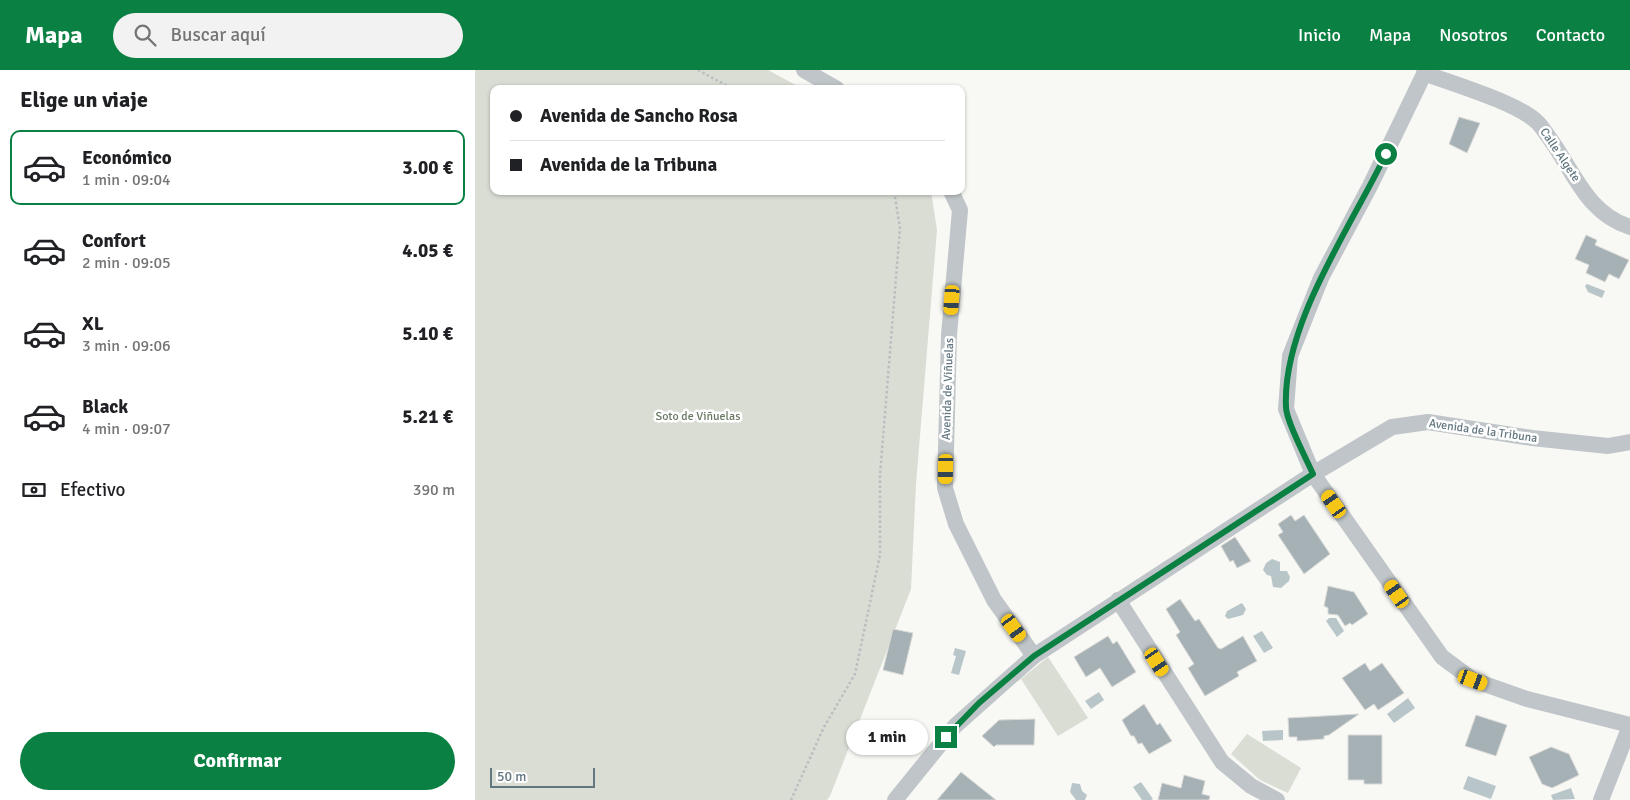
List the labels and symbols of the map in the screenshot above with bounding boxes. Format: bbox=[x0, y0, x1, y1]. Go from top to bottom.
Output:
street label: Calle Algete bbox=[1536, 125, 1584, 185]
route start bbox=[1375, 143, 1397, 165]
car bbox=[943, 285, 960, 315]
street label: Avenida de Viñuelas bbox=[939, 338, 957, 440]
park label: Soto de Viñuelas bbox=[656, 409, 740, 424]
street label: Avenida de la Tribuna bbox=[1428, 416, 1538, 446]
car bbox=[938, 454, 953, 484]
car bbox=[1319, 487, 1348, 521]
car bbox=[1382, 577, 1411, 611]
car bbox=[999, 611, 1028, 645]
car bbox=[1142, 645, 1171, 679]
car bbox=[1456, 668, 1489, 692]
callout: 1 min bbox=[846, 720, 929, 754]
route end bbox=[935, 726, 957, 748]
scale bar bbox=[490, 765, 595, 788]

